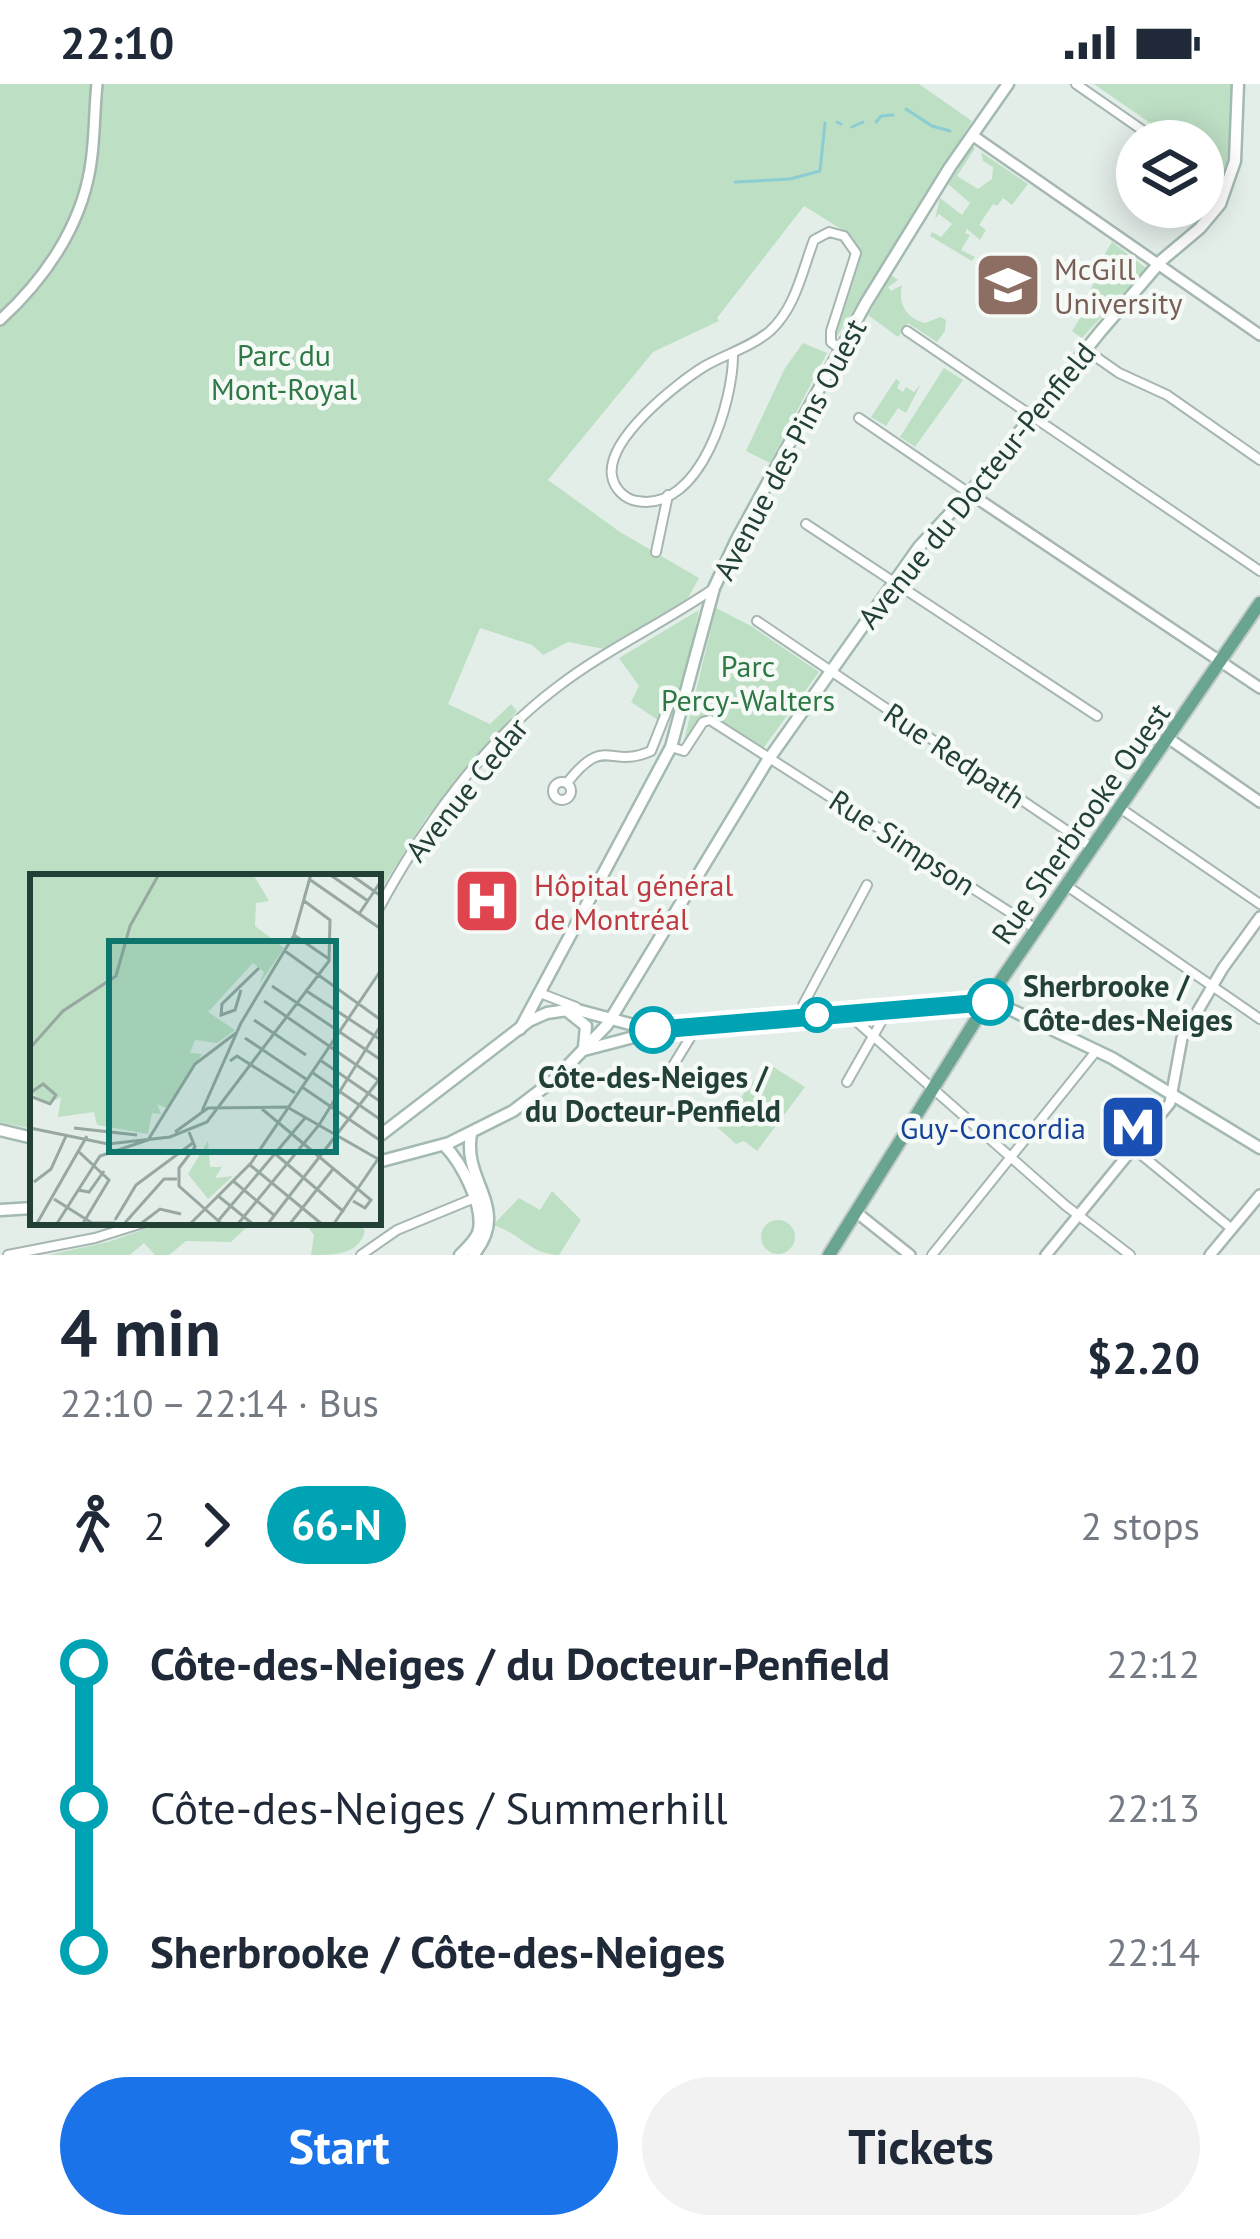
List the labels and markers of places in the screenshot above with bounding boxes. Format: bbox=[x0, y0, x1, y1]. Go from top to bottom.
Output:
place label: McGill University bbox=[1054, 249, 1182, 322]
school or university icon: McGill University bbox=[973, 250, 1043, 320]
place label: Hôpital général de Montréal bbox=[534, 865, 733, 938]
hospital icon: Hôpital général de Montréal bbox=[452, 866, 522, 936]
place label: Sherbrooke / Côte-des-Neiges bbox=[1023, 966, 1233, 1039]
marker: Sherbrooke / Côte-des-Neiges bbox=[968, 980, 1012, 1024]
unlabelled marker bbox=[801, 999, 833, 1031]
marker: Côte-des-Neiges / du Docteur-Penfield bbox=[631, 1008, 675, 1052]
place label: Côte-des-Neiges / du Docteur-Penfield bbox=[525, 1057, 781, 1130]
metro station icon: Guy-Concordia bbox=[1098, 1092, 1168, 1162]
place label: Guy-Concordia bbox=[900, 1108, 1086, 1147]

